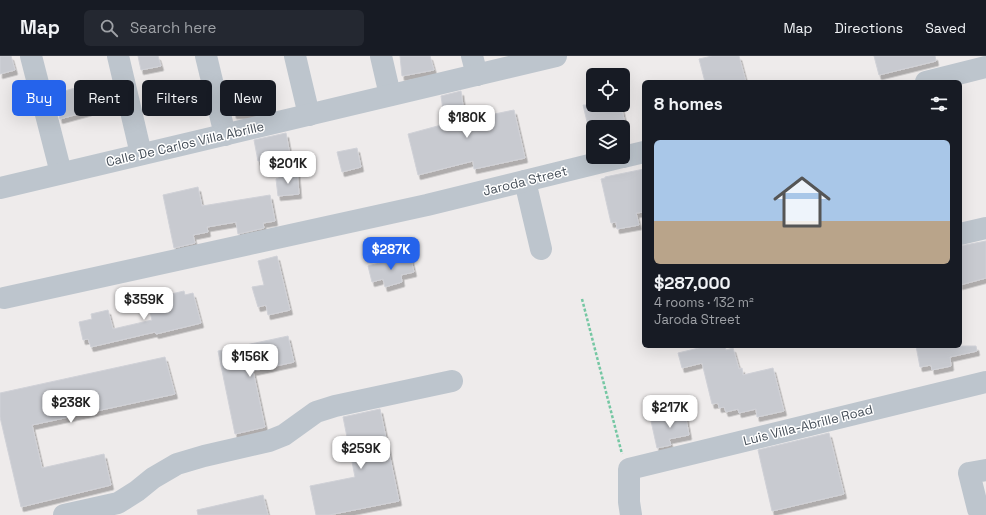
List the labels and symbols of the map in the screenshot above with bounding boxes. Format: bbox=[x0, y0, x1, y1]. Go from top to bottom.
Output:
pin: $180K bbox=[439, 105, 495, 139]
street label: Calle De Carlos Villa Abrille bbox=[104, 118, 266, 170]
pin: $201K bbox=[260, 151, 316, 185]
street label: Jaroda Street bbox=[481, 162, 569, 200]
pin: $287K bbox=[363, 237, 419, 271]
pin: $359K bbox=[116, 287, 172, 321]
pin: $156K bbox=[222, 344, 278, 378]
pin: $238K bbox=[43, 390, 99, 424]
pin: $217K bbox=[642, 395, 698, 429]
street label: Luis Villa-Abrille Road bbox=[741, 401, 875, 449]
pin: $259K bbox=[333, 436, 389, 470]

